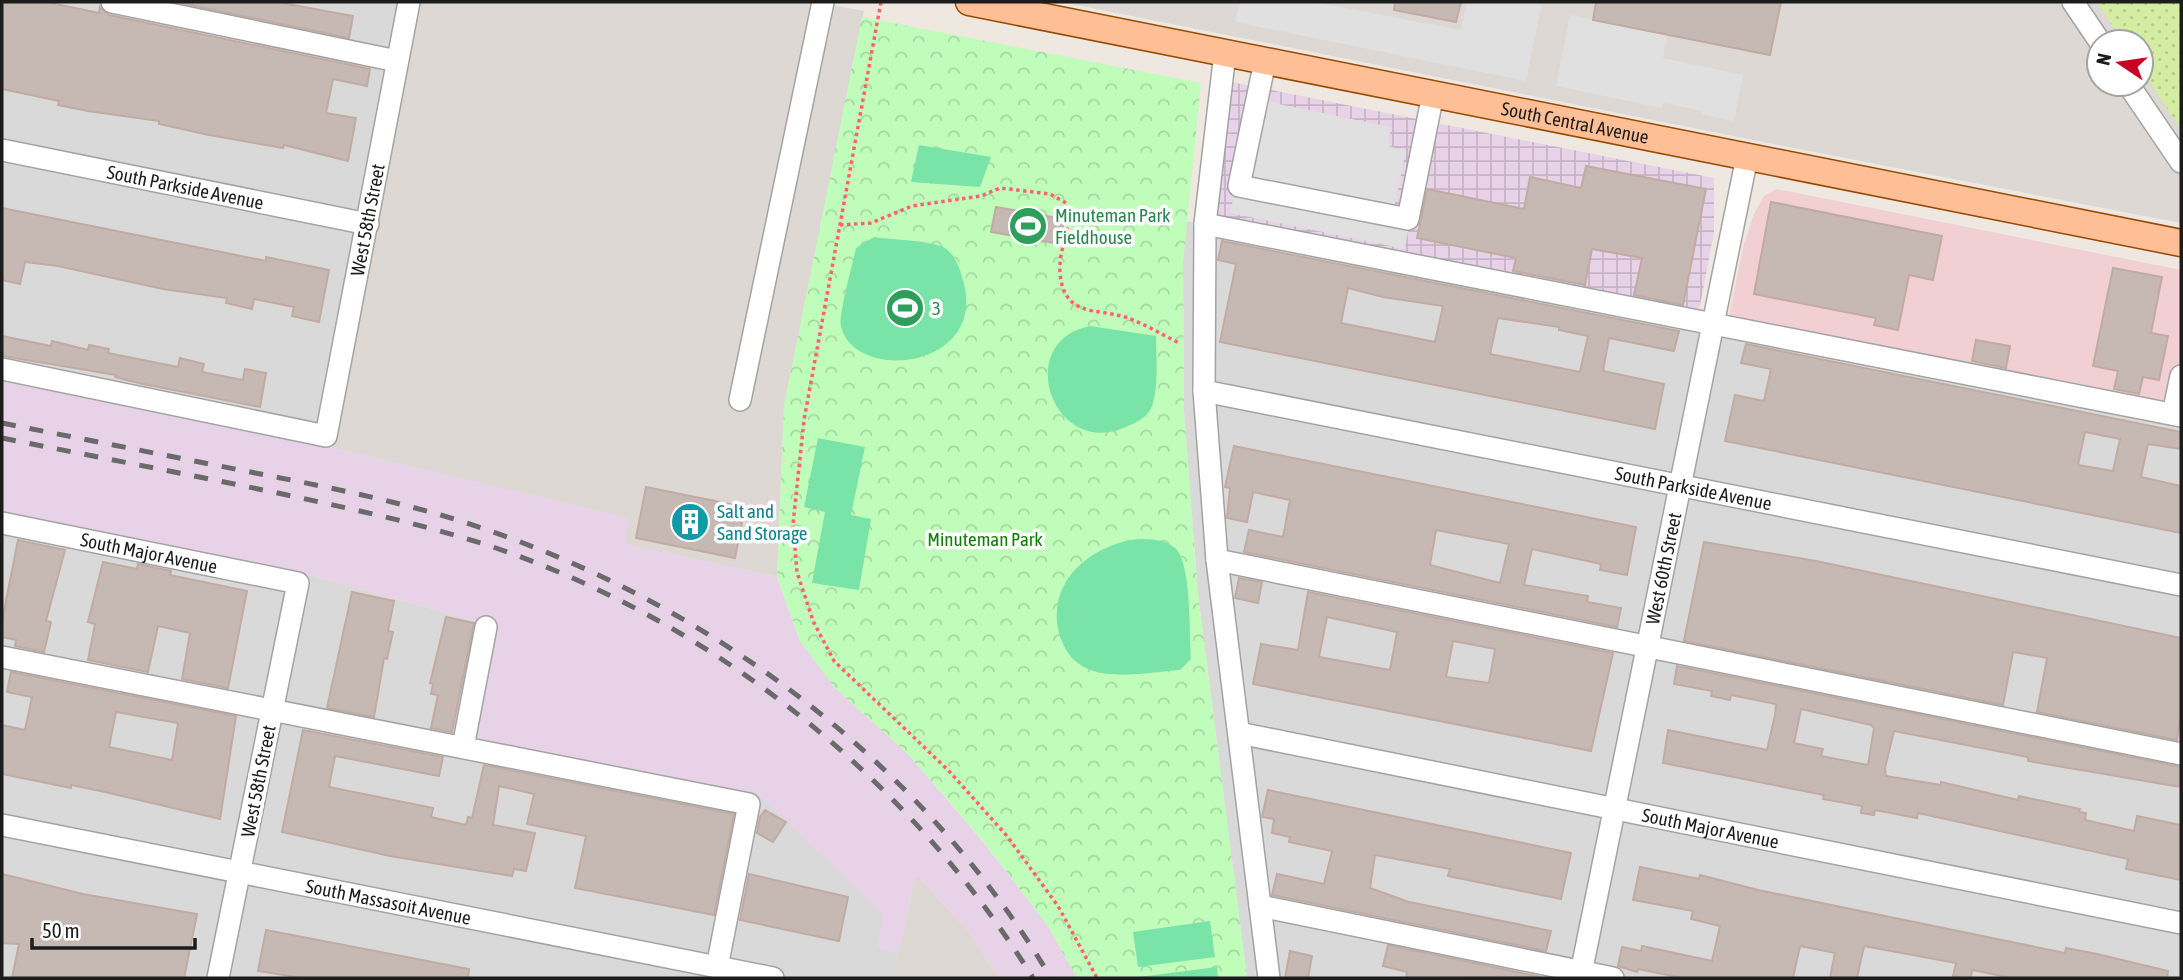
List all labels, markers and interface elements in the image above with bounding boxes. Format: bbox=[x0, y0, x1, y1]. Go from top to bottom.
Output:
north arrow bbox=[2085, 28, 2155, 98]
text: N bbox=[2091, 51, 2115, 67]
street label: South Central Avenue bbox=[1500, 97, 1651, 148]
street label: South Parkside Avenue bbox=[105, 161, 265, 214]
street label: West 58th Street bbox=[346, 162, 389, 278]
place label: Minuteman Park Fieldhouse bbox=[1055, 204, 1171, 248]
sports icon: Minuteman Park Fieldhouse bbox=[1007, 205, 1049, 247]
sports icon: 3 bbox=[884, 287, 926, 329]
place label: 3 bbox=[932, 297, 941, 319]
street label: South Parkside Avenue bbox=[1613, 462, 1774, 514]
place label: Salt and Sand Storage bbox=[717, 500, 807, 544]
building icon: Salt and Sand Storage bbox=[669, 501, 711, 543]
street label: West 60th Street bbox=[1641, 511, 1685, 626]
street label: South Major Avenue bbox=[79, 528, 219, 577]
park label: Minuteman Park bbox=[927, 528, 1043, 550]
street label: West 58th Street bbox=[236, 723, 280, 839]
street label: South Major Avenue bbox=[1640, 804, 1781, 853]
street label: South Massasoit Avenue bbox=[304, 875, 473, 929]
scale bar bbox=[32, 906, 194, 950]
text: 50 m bbox=[42, 918, 80, 942]

